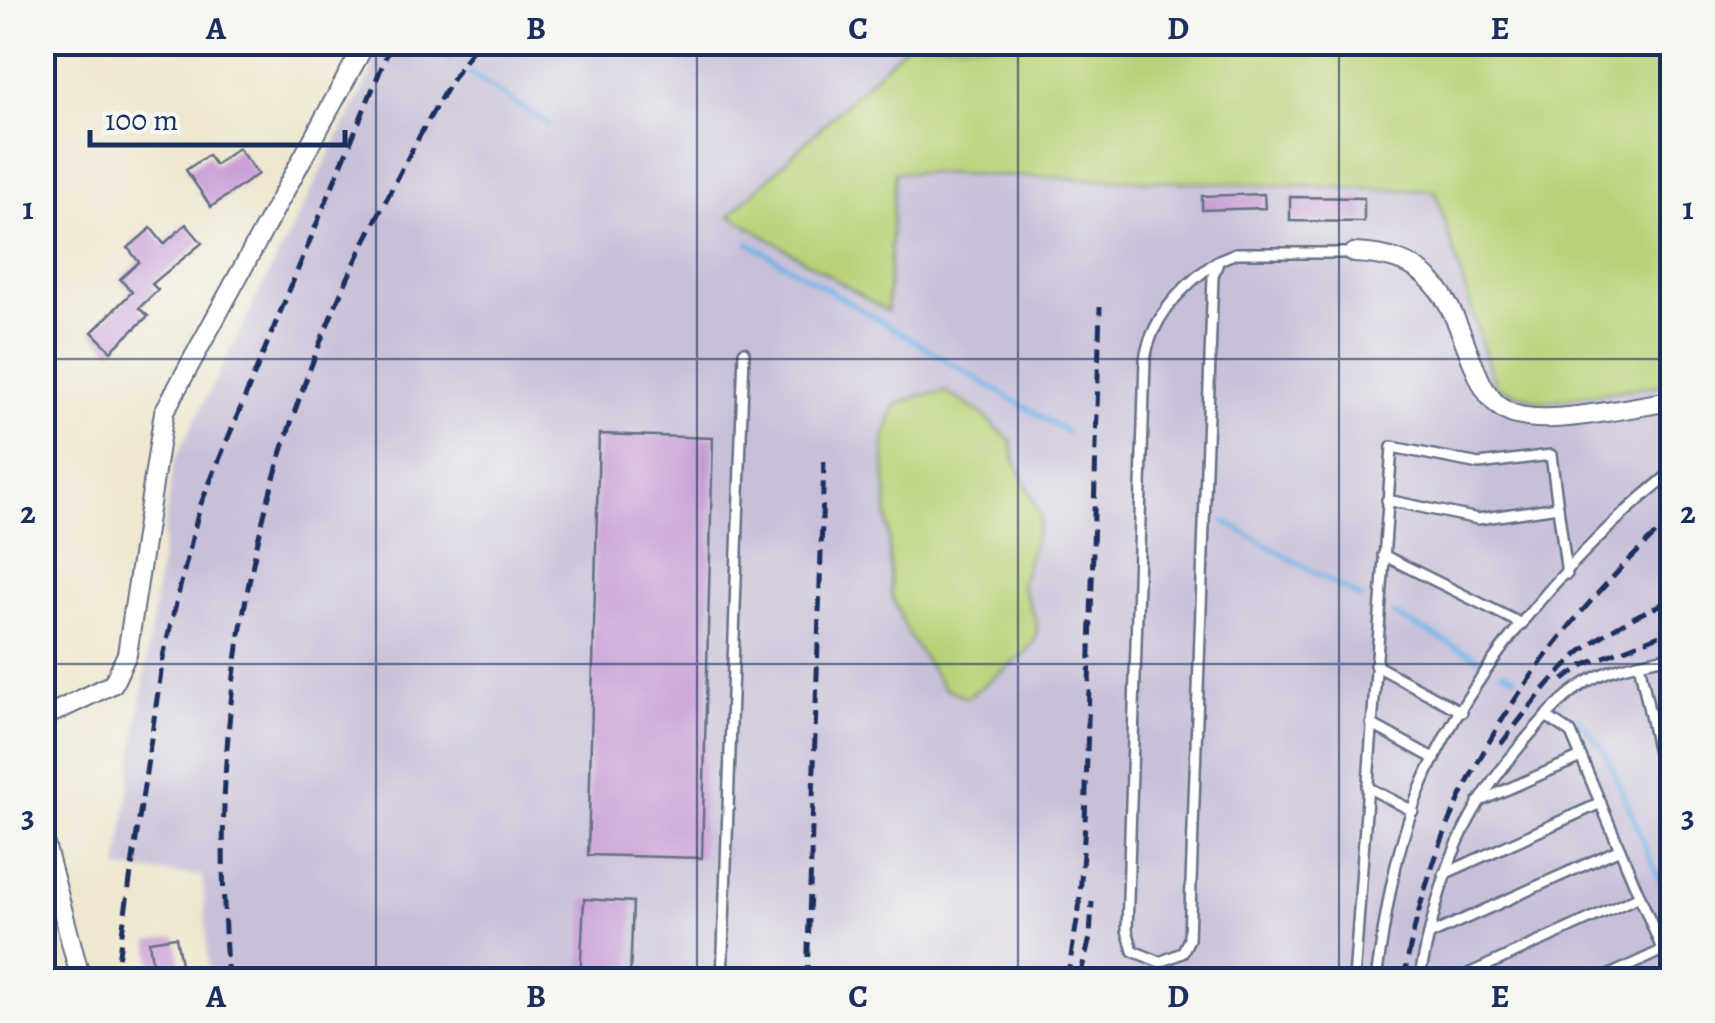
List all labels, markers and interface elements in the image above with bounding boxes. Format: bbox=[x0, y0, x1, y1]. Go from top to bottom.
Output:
text: A bbox=[205, 6, 227, 50]
text: B bbox=[526, 6, 546, 50]
text: C bbox=[848, 6, 868, 50]
text: D bbox=[1167, 6, 1189, 50]
text: E bbox=[1490, 6, 1510, 50]
scale bar bbox=[90, 85, 345, 147]
text: 100 m bbox=[105, 100, 178, 140]
text: 1 bbox=[22, 186, 34, 230]
text: 1 bbox=[1682, 186, 1694, 230]
text: 2 bbox=[20, 490, 36, 534]
text: 2 bbox=[1680, 490, 1696, 534]
text: 3 bbox=[21, 794, 35, 838]
text: 3 bbox=[1681, 794, 1695, 838]
text: A bbox=[205, 974, 227, 1018]
text: B bbox=[526, 974, 546, 1018]
text: C bbox=[848, 974, 868, 1018]
text: D bbox=[1167, 974, 1189, 1018]
text: E bbox=[1490, 974, 1510, 1018]

